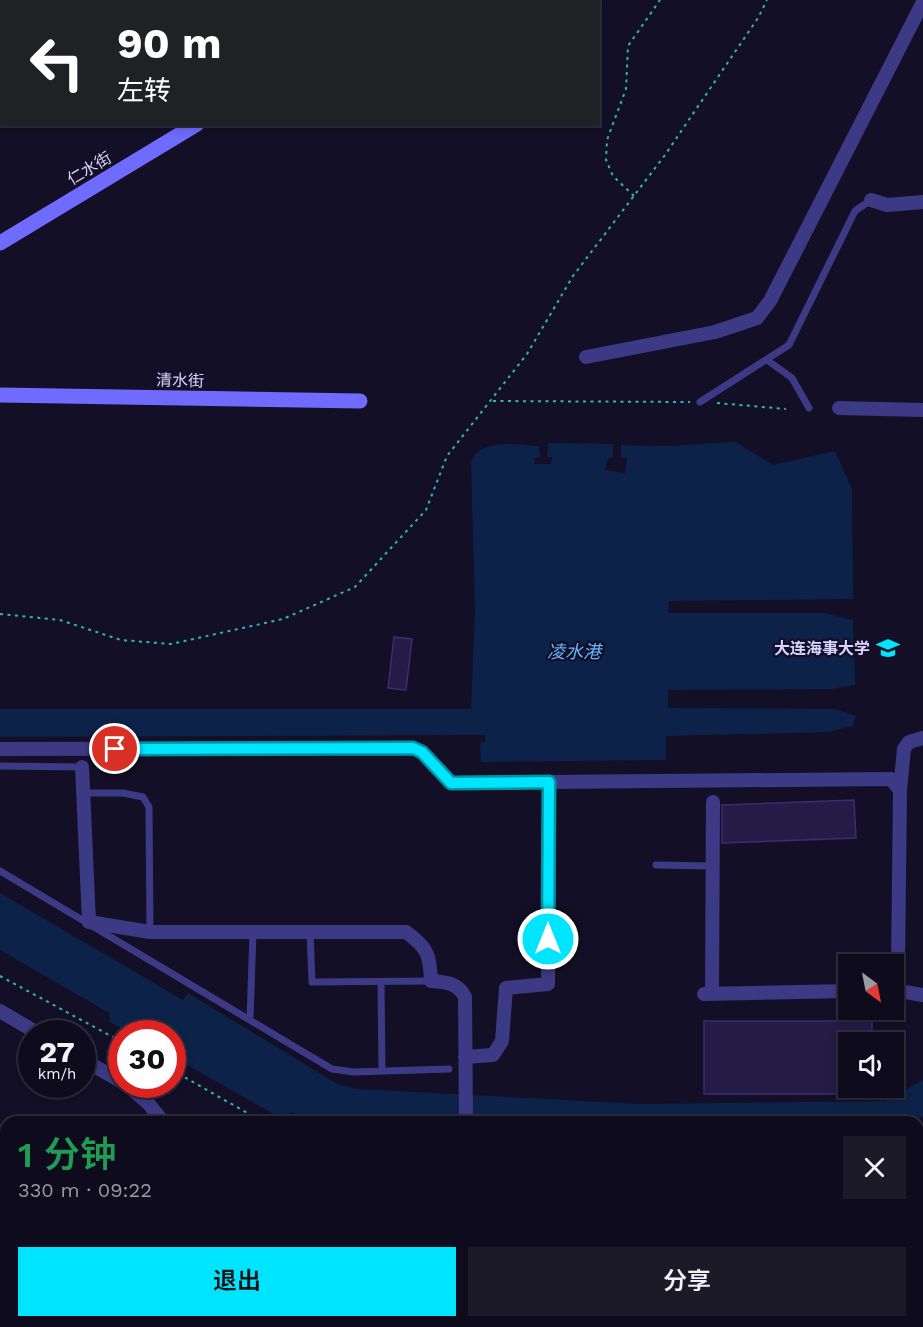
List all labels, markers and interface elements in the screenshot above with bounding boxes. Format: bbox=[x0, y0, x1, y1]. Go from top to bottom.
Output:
text: 90 m bbox=[117, 19, 221, 68]
icon: left bbox=[18, 24, 96, 102]
text: 左转 bbox=[117, 75, 171, 107]
street label: 仁水街 bbox=[64, 148, 115, 189]
street label: 清水街 bbox=[156, 371, 204, 390]
school or university icon: 大连海事大学 bbox=[875, 635, 901, 661]
place label: 大连海事大学 bbox=[774, 639, 870, 658]
water label: 凌水港 bbox=[547, 641, 604, 662]
pin bbox=[89, 723, 140, 774]
icon: arrive bbox=[98, 732, 131, 765]
position arrow bbox=[516, 907, 580, 971]
north arrow bbox=[838, 954, 904, 1020]
map controls bbox=[838, 954, 904, 1098]
speed limit sign: 30 bbox=[108, 1020, 186, 1098]
button: sound bbox=[838, 1032, 904, 1098]
text: 27 bbox=[39, 1034, 75, 1069]
text: km/h bbox=[38, 1065, 76, 1083]
text: 1 分钟 bbox=[18, 1134, 116, 1176]
button: close bbox=[843, 1136, 906, 1199]
text: 330 m · 09:22 bbox=[18, 1178, 152, 1202]
button: 退出 bbox=[18, 1247, 456, 1316]
button: 分享 bbox=[468, 1247, 906, 1316]

